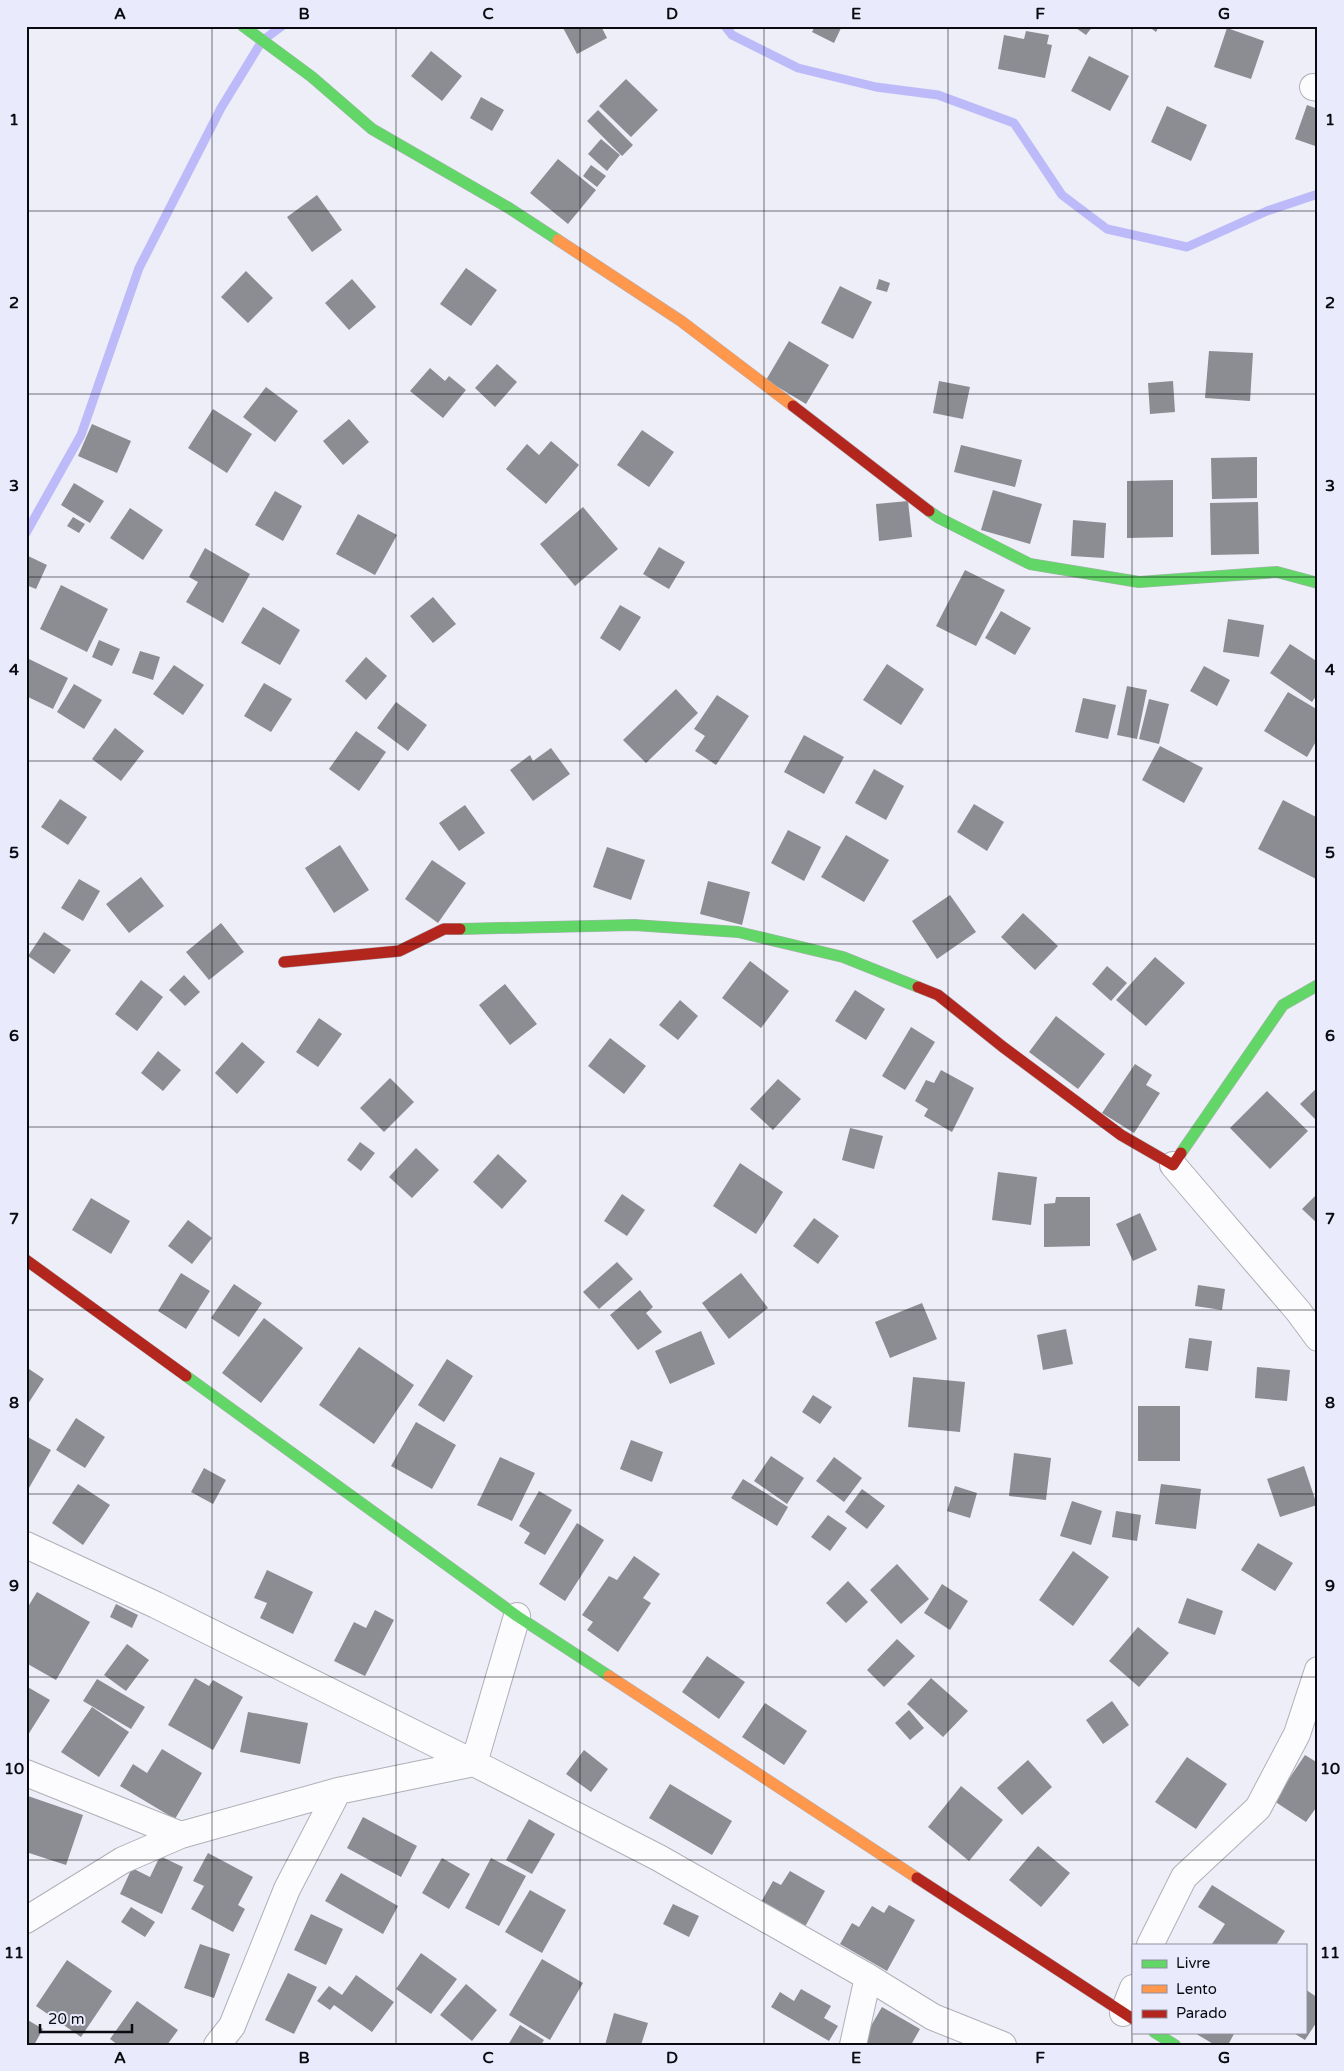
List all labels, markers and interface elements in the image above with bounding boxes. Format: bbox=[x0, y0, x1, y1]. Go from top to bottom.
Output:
text: A bbox=[114, 4, 126, 24]
text: B bbox=[298, 4, 310, 24]
text: C bbox=[482, 4, 494, 24]
text: D bbox=[666, 4, 678, 24]
text: E bbox=[851, 4, 861, 24]
text: F bbox=[1035, 4, 1045, 24]
text: G bbox=[1218, 4, 1230, 24]
text: 1 bbox=[9, 110, 19, 130]
text: 1 bbox=[1325, 110, 1335, 130]
text: 2 bbox=[9, 293, 19, 313]
text: 2 bbox=[1325, 293, 1335, 313]
text: 3 bbox=[9, 476, 19, 496]
text: 3 bbox=[1325, 476, 1335, 496]
text: 4 bbox=[9, 660, 19, 680]
text: 4 bbox=[1325, 660, 1335, 680]
text: 5 bbox=[9, 843, 19, 863]
text: 5 bbox=[1325, 843, 1335, 863]
text: 6 bbox=[9, 1026, 19, 1046]
text: 6 bbox=[1325, 1026, 1335, 1046]
text: 7 bbox=[9, 1209, 19, 1229]
text: 7 bbox=[1325, 1209, 1335, 1229]
text: 8 bbox=[9, 1393, 19, 1413]
text: 8 bbox=[1325, 1393, 1335, 1413]
text: 9 bbox=[9, 1576, 19, 1596]
text: 9 bbox=[1325, 1576, 1335, 1596]
text: 10 bbox=[4, 1759, 24, 1779]
text: 10 bbox=[1320, 1759, 1340, 1779]
text: 11 bbox=[4, 1943, 24, 1963]
text: 11 bbox=[1320, 1943, 1340, 1963]
legend bbox=[1132, 1944, 1306, 2034]
text: Livre bbox=[1176, 1954, 1210, 1972]
text: Lento bbox=[1176, 1980, 1217, 1998]
scale bar bbox=[40, 2001, 132, 2033]
text: Parado bbox=[1176, 2004, 1227, 2022]
text: 20 m bbox=[48, 2010, 85, 2028]
text: A bbox=[114, 2048, 126, 2068]
text: B bbox=[298, 2048, 310, 2068]
text: C bbox=[482, 2048, 494, 2068]
text: D bbox=[666, 2048, 678, 2068]
text: E bbox=[851, 2048, 861, 2068]
text: F bbox=[1035, 2048, 1045, 2068]
text: G bbox=[1218, 2048, 1230, 2068]

